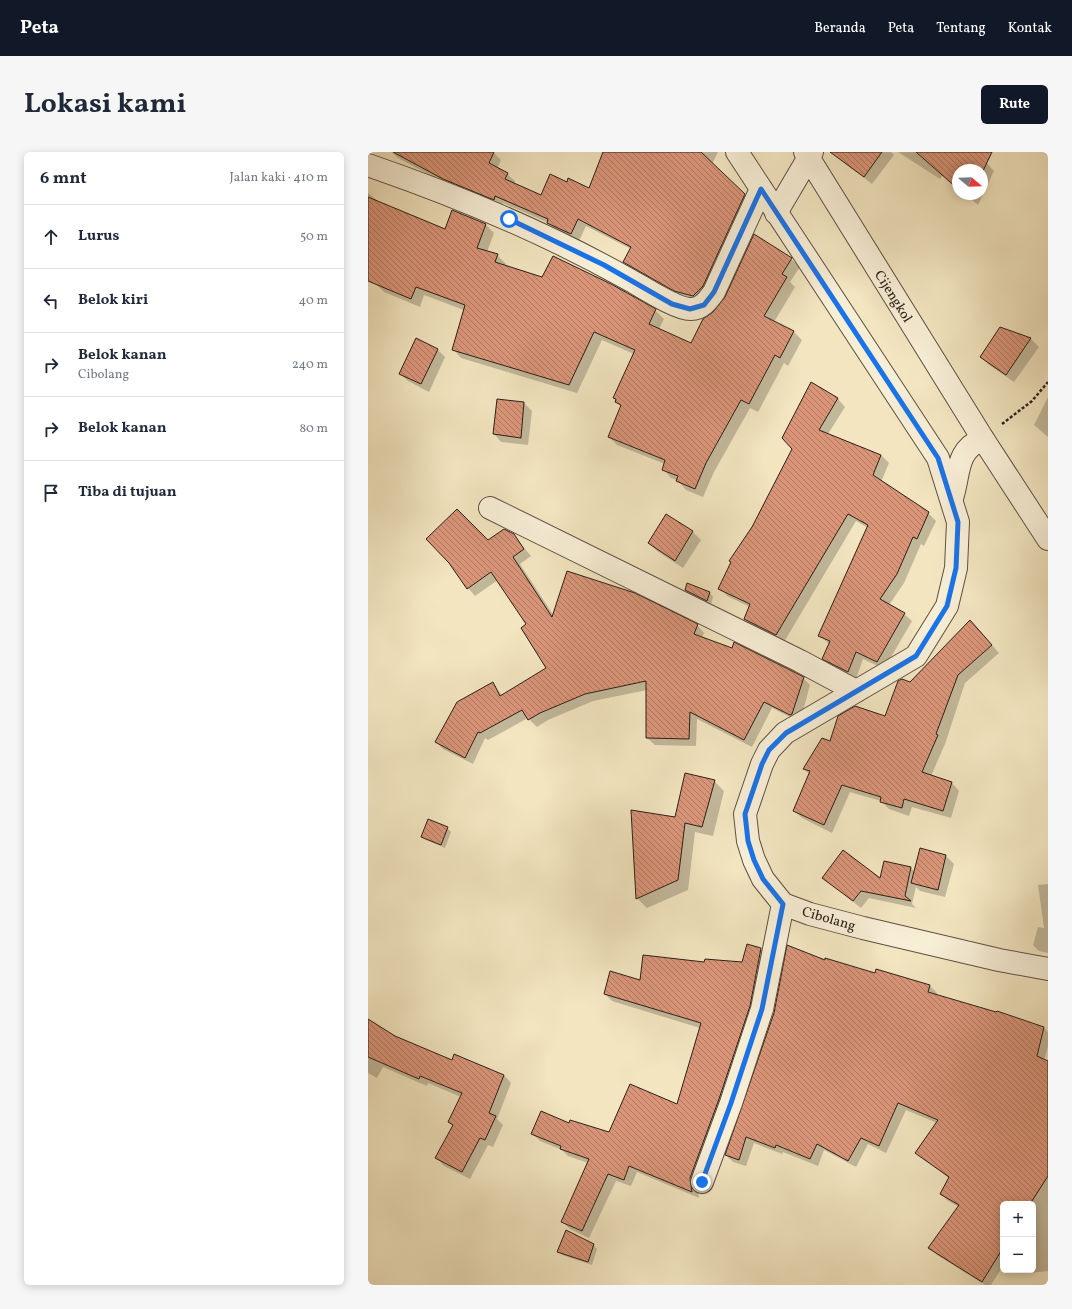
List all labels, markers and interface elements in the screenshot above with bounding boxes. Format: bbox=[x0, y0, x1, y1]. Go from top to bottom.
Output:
text: Peta bbox=[20, 15, 59, 41]
text: Beranda bbox=[814, 19, 866, 38]
text: Peta bbox=[888, 19, 914, 38]
text: Tentang bbox=[936, 19, 986, 38]
text: Kontak bbox=[1008, 19, 1052, 38]
text: Lokasi kami bbox=[24, 85, 186, 124]
button: Rute bbox=[981, 85, 1048, 124]
north arrow bbox=[952, 164, 988, 200]
text: 6 mnt bbox=[40, 167, 87, 190]
text: Jalan kaki · 410 m bbox=[229, 169, 328, 187]
route start bbox=[500, 210, 518, 228]
icon: ahead bbox=[40, 226, 62, 248]
text: Lurus bbox=[78, 226, 119, 247]
text: 50 m bbox=[300, 228, 328, 246]
street label: Cijengkol bbox=[869, 267, 916, 327]
icon: left bbox=[40, 290, 62, 312]
text: Belok kiri bbox=[78, 290, 148, 311]
text: 40 m bbox=[299, 292, 328, 310]
text: Belok kanan bbox=[78, 345, 167, 366]
icon: right bbox=[40, 354, 62, 376]
text: 240 m bbox=[292, 356, 328, 374]
text: Cibolang bbox=[78, 366, 129, 384]
icon: right bbox=[40, 418, 62, 440]
text: Belok kanan bbox=[78, 418, 167, 439]
text: 80 m bbox=[299, 420, 328, 438]
icon: arrive bbox=[40, 482, 62, 504]
text: Tiba di tujuan bbox=[78, 482, 177, 503]
street label: Cibolang bbox=[800, 903, 858, 936]
route end bbox=[693, 1173, 711, 1191]
map controls bbox=[1000, 1201, 1036, 1273]
button: + bbox=[1000, 1201, 1036, 1237]
button: − bbox=[1000, 1237, 1036, 1273]

